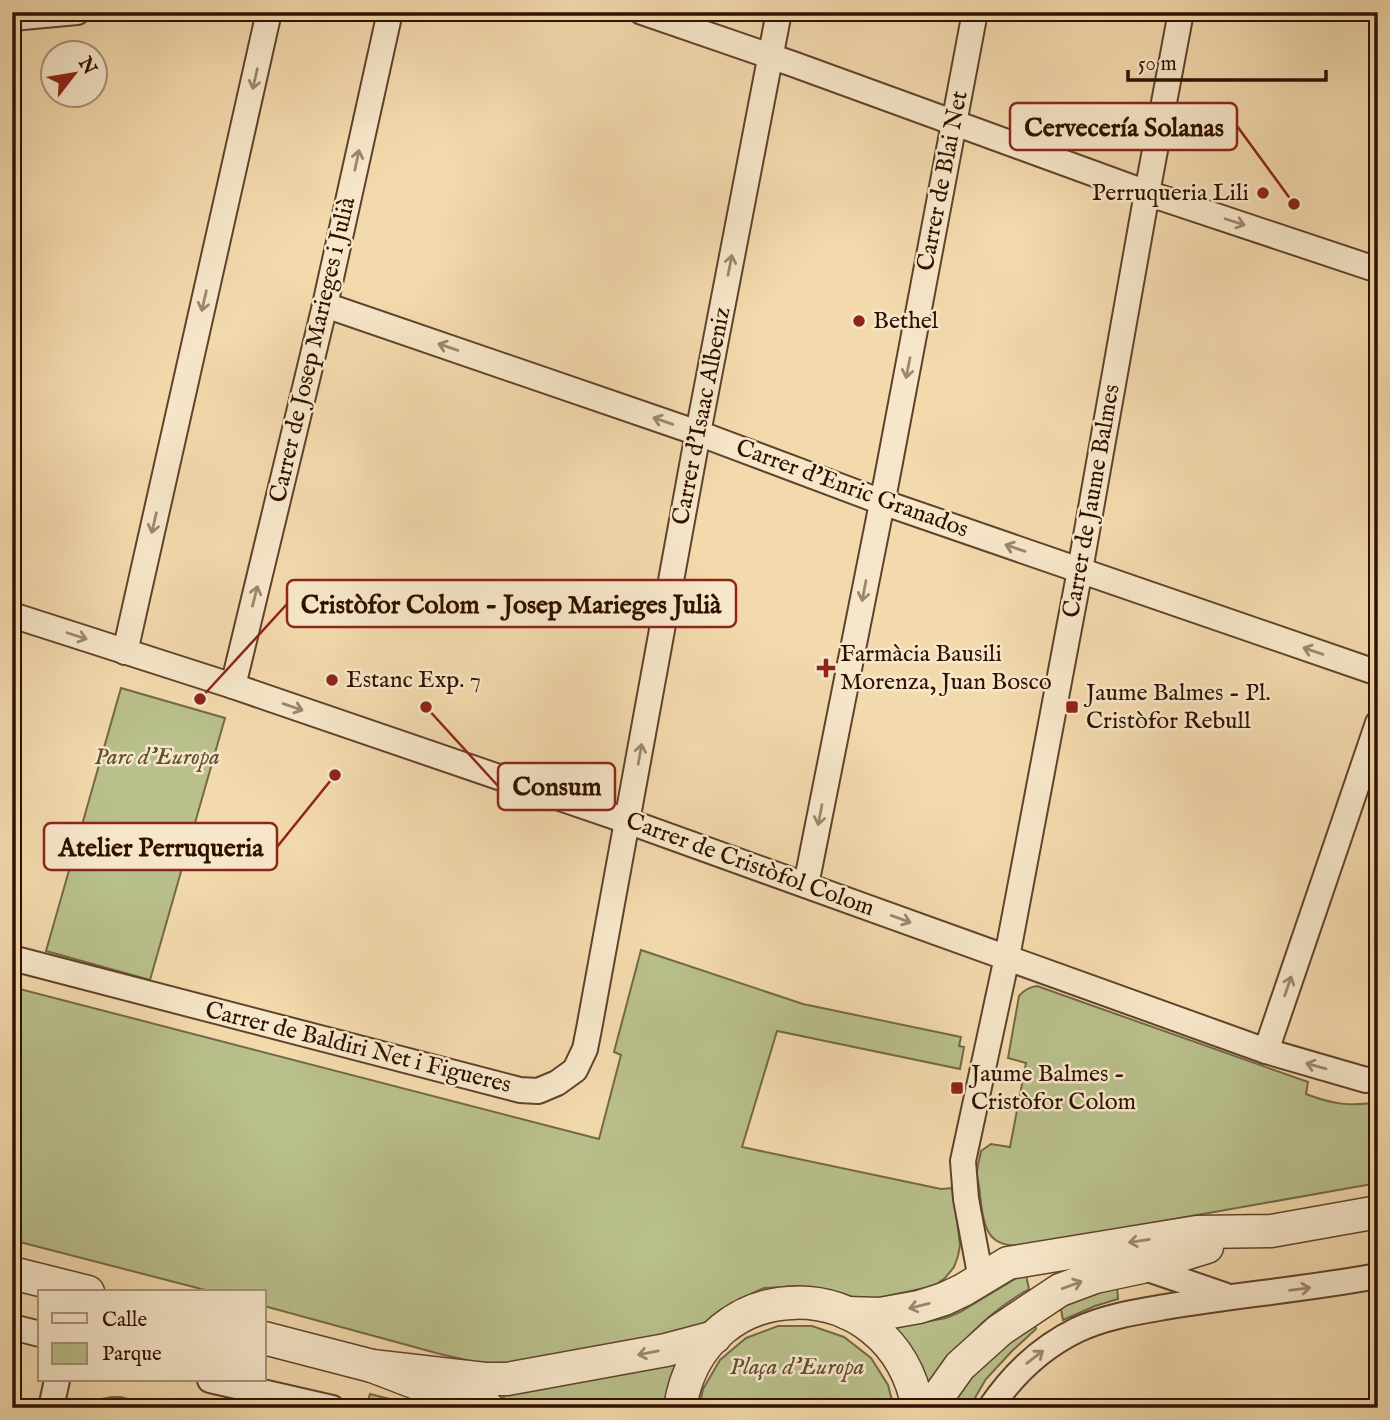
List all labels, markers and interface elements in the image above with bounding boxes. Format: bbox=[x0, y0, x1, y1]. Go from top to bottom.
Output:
north arrow bbox=[38, 38, 108, 108]
scale bar bbox=[1128, 38, 1325, 82]
text: 50 m bbox=[1138, 51, 1177, 78]
text: N bbox=[72, 52, 102, 80]
one-way arrow bbox=[247, 67, 261, 90]
street label: Carrer de Blai Net bbox=[910, 88, 976, 274]
callout: Cervecería Solanas bbox=[1010, 103, 1237, 150]
text: Cervecería Solanas bbox=[1024, 112, 1224, 145]
one-way arrow bbox=[351, 149, 365, 172]
place label: Perruqueria Lili bbox=[1092, 178, 1249, 209]
marker: Perruqueria Lili bbox=[1255, 185, 1271, 201]
street label: Carrer de Josep Marieges i Julià bbox=[263, 194, 363, 506]
one-way arrow bbox=[1223, 217, 1245, 229]
one-way arrow bbox=[724, 254, 738, 277]
one-way arrow bbox=[197, 289, 211, 312]
street label: Carrer d'Isaac Albeniz bbox=[666, 304, 738, 528]
place label: Bethel bbox=[873, 306, 939, 337]
marker: Bethel bbox=[851, 313, 867, 329]
one-way arrow bbox=[437, 340, 459, 353]
one-way arrow bbox=[900, 356, 914, 379]
street label: Carrer de Jaume Balmes bbox=[1056, 382, 1128, 620]
one-way arrow bbox=[652, 414, 674, 426]
street label: Carrer d'Enric Granados bbox=[731, 432, 973, 546]
one-way arrow bbox=[147, 511, 160, 534]
one-way arrow bbox=[1005, 541, 1027, 553]
one-way arrow bbox=[857, 579, 871, 602]
callout: Cristòfor Colom - Josep Marieges Julià bbox=[287, 580, 736, 627]
one-way arrow bbox=[249, 585, 262, 608]
text: Cristòfor Colom - Josep Marieges Julià bbox=[301, 589, 722, 622]
one-way arrow bbox=[66, 631, 88, 644]
place label: Farmàcia Bausili Morenza, Juan Bosco bbox=[840, 639, 1052, 698]
one-way arrow bbox=[1303, 644, 1325, 656]
marker: Farmàcia Bausili Morenza, Juan Bosco bbox=[818, 660, 834, 676]
place label: Estanc Exp. 7 bbox=[346, 665, 481, 696]
marker: Estanc Exp. 7 bbox=[324, 672, 340, 688]
place label: Jaume Balmes - Pl. Cristòfor Rebull bbox=[1083, 678, 1271, 737]
marker: Jaume Balmes - Pl. Cristòfor Rebull bbox=[1064, 699, 1080, 715]
one-way arrow bbox=[282, 702, 304, 714]
park label: Parc d'Europa bbox=[94, 742, 220, 773]
one-way arrow bbox=[633, 743, 647, 766]
callout: Consum bbox=[498, 763, 615, 810]
text: Consum bbox=[512, 771, 602, 804]
one-way arrow bbox=[813, 803, 827, 826]
street label: Carrer de Cristòfol Colom bbox=[622, 806, 878, 924]
callout: Atelier Perruqueria bbox=[44, 823, 277, 870]
text: Atelier Perruqueria bbox=[58, 832, 264, 865]
one-way arrow bbox=[890, 914, 912, 926]
one-way arrow bbox=[1283, 976, 1295, 998]
street label: Carrer de Baldiri Net i Figueres bbox=[202, 995, 514, 1101]
one-way arrow bbox=[1305, 1058, 1327, 1071]
place label: Jaume Balmes - Cristòfor Colom bbox=[968, 1059, 1136, 1118]
marker: Jaume Balmes - Cristòfor Colom bbox=[949, 1080, 965, 1096]
one-way arrow bbox=[1128, 1235, 1151, 1248]
one-way arrow bbox=[1061, 1278, 1083, 1291]
one-way arrow bbox=[1288, 1282, 1310, 1295]
legend bbox=[38, 1290, 266, 1382]
one-way arrow bbox=[908, 1300, 931, 1313]
text: Calle bbox=[102, 1307, 147, 1334]
text: Parque bbox=[102, 1341, 162, 1368]
one-way arrow bbox=[638, 1347, 660, 1361]
one-way arrow bbox=[1025, 1349, 1044, 1364]
park label: Plaça d'Europa bbox=[730, 1352, 864, 1383]

